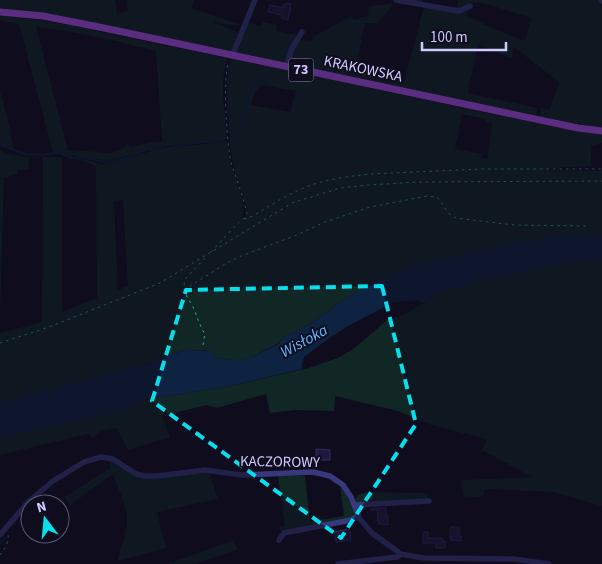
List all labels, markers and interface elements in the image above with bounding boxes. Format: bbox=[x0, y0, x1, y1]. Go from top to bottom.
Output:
scale bar bbox=[422, 20, 506, 52]
text: 100 m bbox=[430, 27, 468, 48]
street label: KRAKOWSKA bbox=[322, 50, 405, 88]
road number: 73 bbox=[288, 58, 314, 82]
water label: Wisłoka bbox=[276, 319, 332, 363]
street label: KACZOROWY bbox=[240, 451, 321, 473]
north arrow bbox=[20, 494, 70, 544]
text: N bbox=[34, 497, 49, 518]

